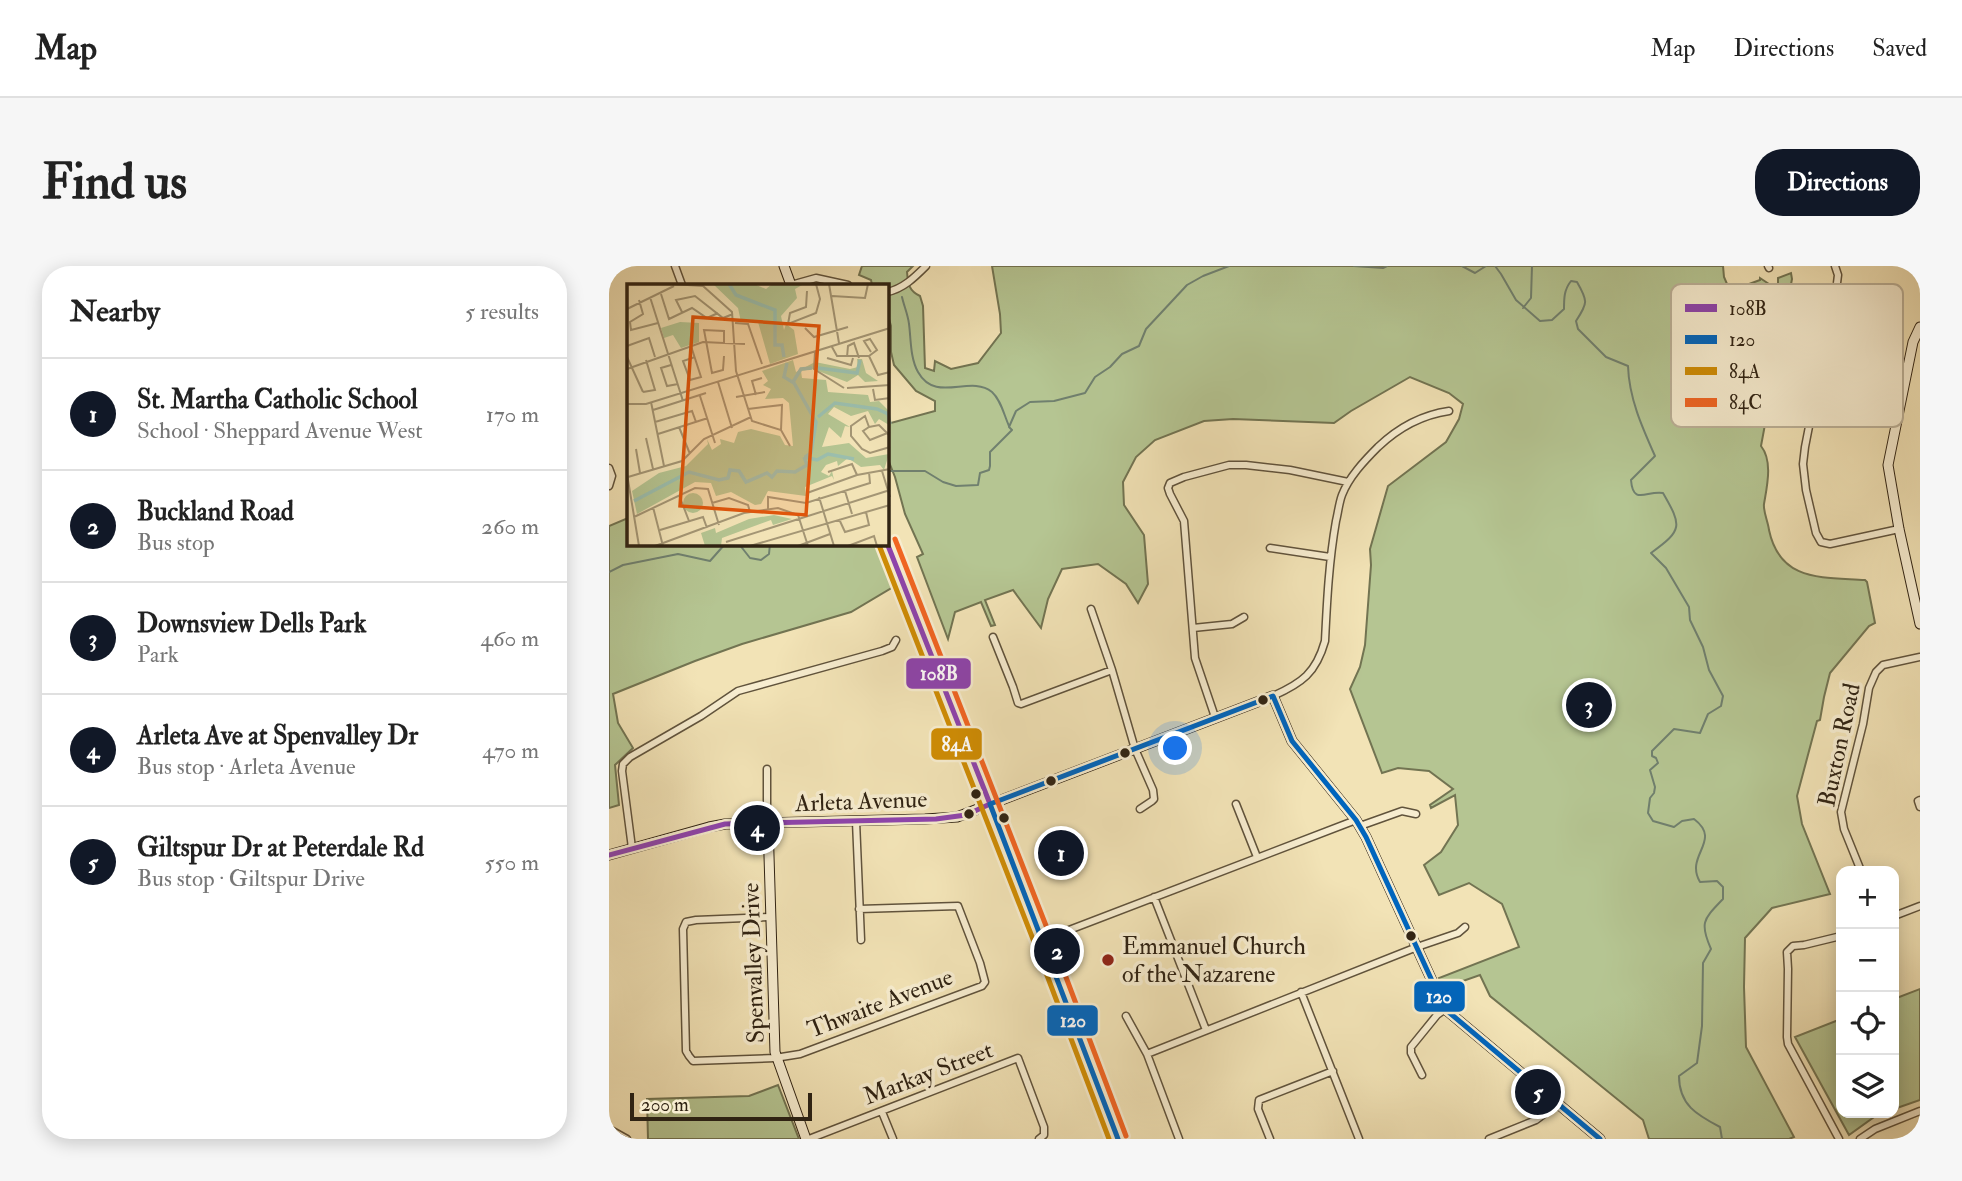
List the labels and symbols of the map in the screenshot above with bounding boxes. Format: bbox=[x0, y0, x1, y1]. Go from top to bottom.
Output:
inset map bbox=[627, 284, 889, 546]
legend bbox=[1671, 284, 1903, 427]
text: 108B bbox=[1729, 297, 1767, 321]
text: 120 bbox=[1729, 328, 1755, 352]
text: 84A bbox=[1729, 360, 1760, 384]
text: 84C bbox=[1729, 391, 1762, 415]
line badge: 108B bbox=[905, 657, 972, 690]
text: 108B bbox=[920, 662, 958, 686]
pin: 3 bbox=[1566, 679, 1612, 731]
street label: Buxton Road bbox=[1811, 680, 1868, 810]
unlabelled marker bbox=[1256, 693, 1270, 707]
line badge: 84A bbox=[930, 727, 983, 761]
your location bbox=[1158, 731, 1192, 765]
text: 84A bbox=[941, 733, 974, 757]
unlabelled marker bbox=[1118, 746, 1132, 760]
unlabelled marker bbox=[1044, 774, 1058, 788]
street label: Arleta Avenue bbox=[793, 784, 928, 819]
unlabelled marker bbox=[969, 787, 983, 801]
pin: 4 bbox=[734, 802, 780, 854]
unlabelled marker bbox=[962, 807, 976, 821]
unlabelled marker bbox=[997, 811, 1011, 825]
pin: 1 bbox=[1038, 827, 1084, 879]
street label: Spenvalley Drive bbox=[735, 882, 772, 1044]
pin: 2 bbox=[1034, 925, 1080, 977]
unlabelled marker bbox=[1404, 929, 1418, 943]
place label: Emmanuel Church of the Nazarene bbox=[1122, 931, 1306, 990]
marker: Emmanuel Church of the Nazarene bbox=[1100, 952, 1116, 968]
street label: Thwaite Avenue bbox=[803, 962, 957, 1045]
line badge: 120 bbox=[1413, 980, 1466, 1013]
text: 120 bbox=[1426, 985, 1452, 1009]
line badge: 120 bbox=[1046, 1004, 1099, 1037]
text: 120 bbox=[1060, 1009, 1086, 1033]
street label: Markay Street bbox=[859, 1035, 997, 1112]
pin: 5 bbox=[1515, 1066, 1561, 1118]
scale bar bbox=[630, 1090, 812, 1122]

